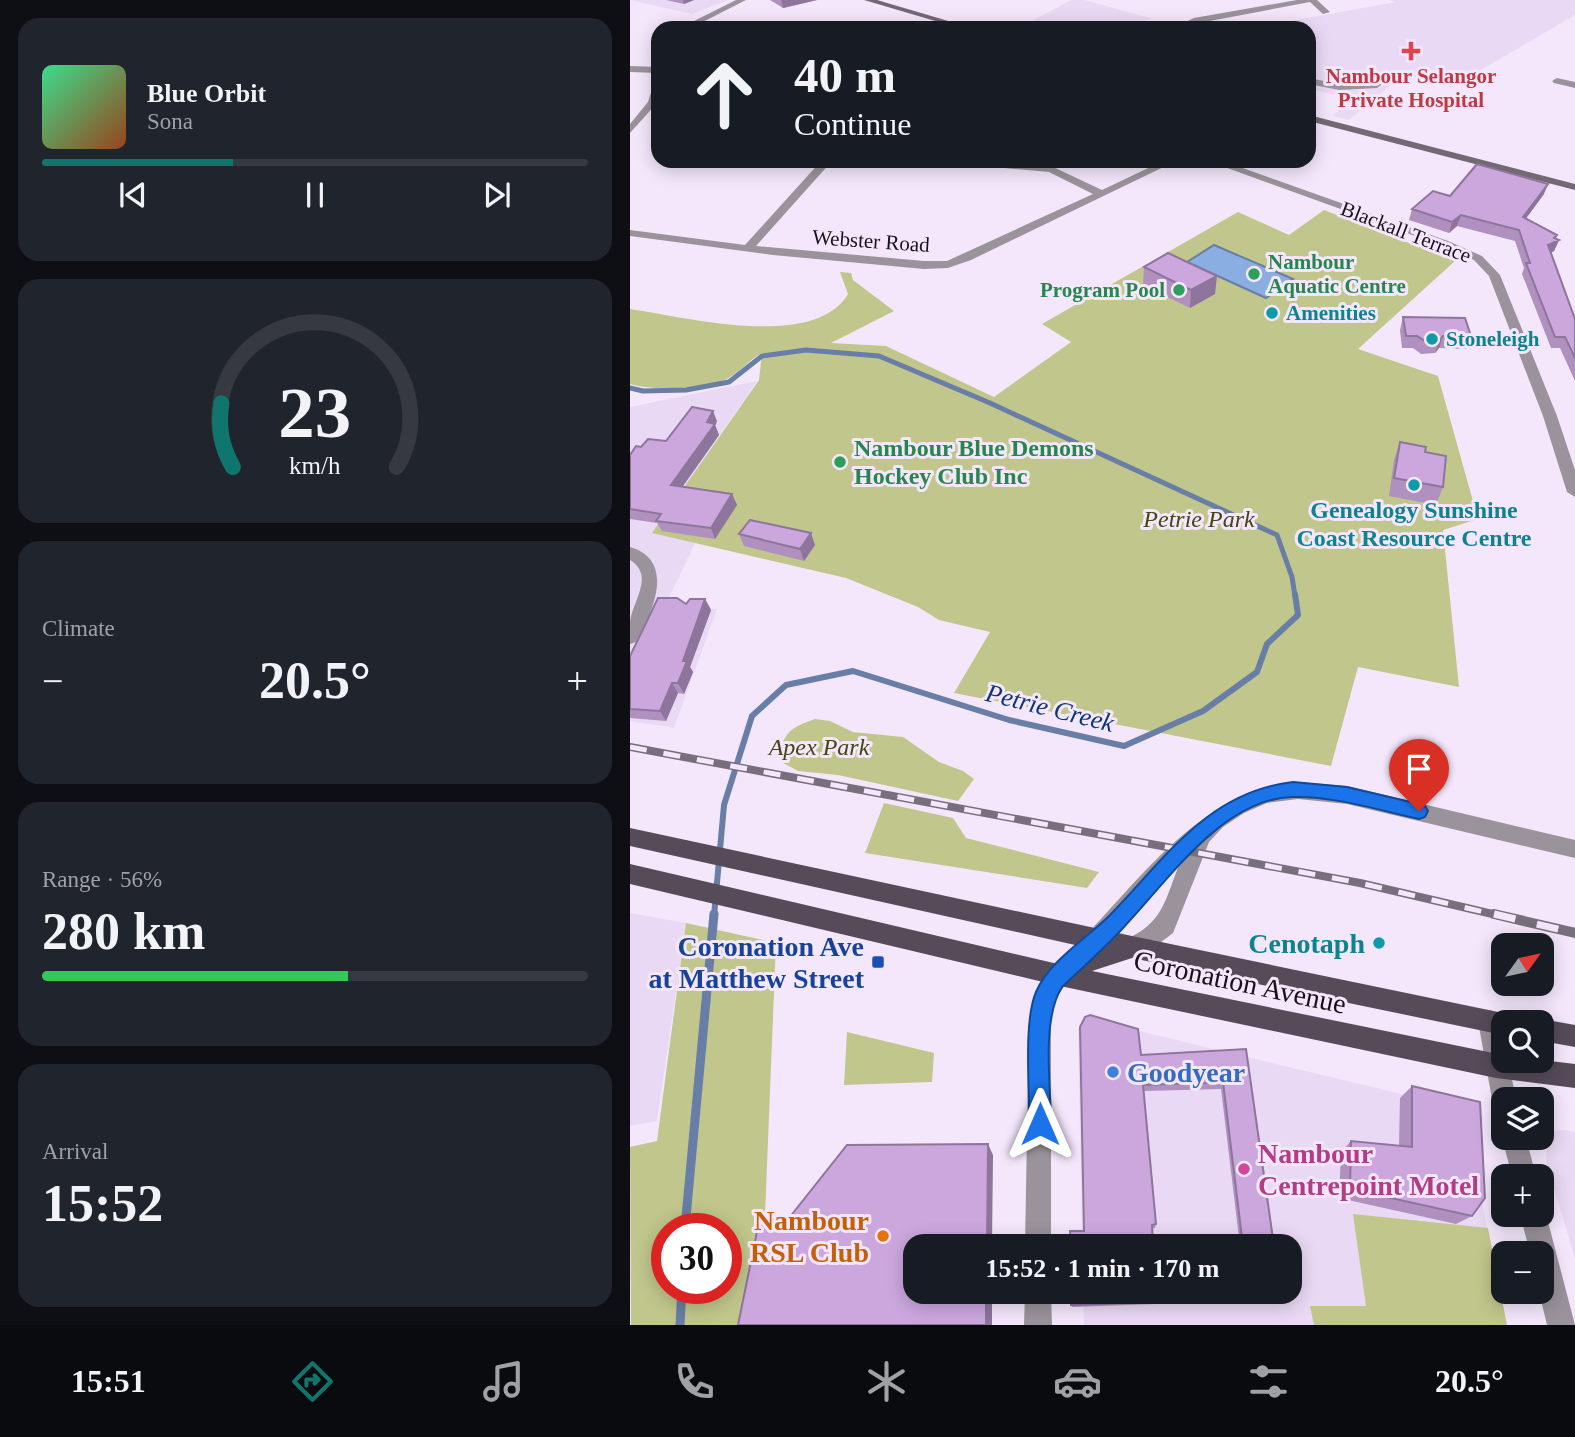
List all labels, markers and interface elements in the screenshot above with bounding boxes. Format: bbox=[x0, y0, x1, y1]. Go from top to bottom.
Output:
marker: Nambour Selangor Private Hospital bbox=[1401, 41, 1421, 61]
text: 40 m bbox=[794, 48, 896, 103]
icon: ahead bbox=[679, 49, 770, 140]
place label: Nambour Selangor Private Hospital bbox=[1326, 64, 1496, 112]
text: Blue Orbit bbox=[147, 79, 266, 108]
text: Continue bbox=[794, 106, 911, 142]
text: Sona bbox=[147, 109, 193, 134]
icon: previous bbox=[114, 176, 152, 214]
icon: pause bbox=[296, 176, 334, 214]
icon: next bbox=[478, 176, 516, 214]
street label: Blackall Terrace bbox=[1338, 196, 1474, 268]
street label: Webster Road bbox=[811, 225, 931, 257]
place label: Nambour Aquatic Centre bbox=[1268, 250, 1406, 298]
marker: Nambour Aquatic Centre bbox=[1246, 266, 1262, 282]
place label: Program Pool bbox=[1040, 278, 1165, 302]
marker: Program Pool bbox=[1171, 282, 1187, 298]
place label: Amenities bbox=[1286, 301, 1376, 325]
marker: Amenities bbox=[1264, 305, 1280, 321]
place label: Stoneleigh bbox=[1446, 327, 1540, 351]
marker: Stoneleigh bbox=[1424, 331, 1440, 347]
text: 23 bbox=[279, 373, 351, 454]
place label: Nambour Blue Demons Hockey Club Inc bbox=[854, 435, 1094, 489]
text: km/h bbox=[289, 452, 341, 479]
marker: Nambour Blue Demons Hockey Club Inc bbox=[832, 454, 848, 470]
marker: Genealogy Sunshine Coast Resource Centre bbox=[1406, 477, 1422, 493]
place label: Genealogy Sunshine Coast Resource Centre bbox=[1296, 497, 1532, 551]
park label: Petrie Park bbox=[1142, 506, 1255, 532]
text: Climate bbox=[42, 616, 115, 641]
text: 20.5° bbox=[259, 652, 371, 709]
text: − bbox=[42, 660, 63, 702]
text: + bbox=[567, 660, 588, 702]
water label: Petrie Creek bbox=[982, 678, 1118, 738]
park label: Apex Park bbox=[767, 734, 870, 760]
pin bbox=[1389, 739, 1449, 811]
icon: arrive bbox=[1400, 750, 1438, 788]
text: Range · 56% bbox=[42, 867, 162, 892]
text: 280 km bbox=[42, 903, 205, 960]
place label: Cenotaph bbox=[1248, 928, 1365, 959]
place label: Coronation Ave at Matthew Street bbox=[648, 931, 865, 994]
north arrow bbox=[1491, 933, 1554, 996]
map controls bbox=[1491, 933, 1554, 1304]
marker: Cenotaph bbox=[1371, 935, 1387, 951]
street label: Coronation Avenue bbox=[1131, 944, 1349, 1020]
marker: Coronation Ave at Matthew Street bbox=[870, 954, 886, 970]
button: search bbox=[1491, 1010, 1554, 1073]
place label: Goodyear bbox=[1127, 1057, 1245, 1088]
marker: Goodyear bbox=[1105, 1064, 1121, 1080]
position arrow bbox=[1003, 1087, 1077, 1161]
button: layers bbox=[1491, 1087, 1554, 1150]
place label: Nambour Centrepoint Motel bbox=[1258, 1138, 1479, 1201]
text: Arrival bbox=[42, 1139, 108, 1164]
marker: Nambour Centrepoint Motel bbox=[1236, 1161, 1252, 1177]
button: + bbox=[1491, 1164, 1554, 1227]
text: 15:52 bbox=[42, 1175, 163, 1232]
place label: Nambour RSL Club bbox=[750, 1205, 869, 1268]
speed limit sign: 30 bbox=[651, 1213, 742, 1304]
marker: Nambour RSL Club bbox=[875, 1228, 891, 1244]
button: − bbox=[1491, 1241, 1554, 1304]
text: 15:52 · 1 min · 170 m bbox=[986, 1254, 1220, 1283]
icon: directions bbox=[288, 1357, 337, 1406]
icon: music bbox=[479, 1357, 528, 1406]
icon: phone bbox=[670, 1357, 719, 1406]
icon: climate bbox=[862, 1357, 911, 1406]
icon: car bbox=[1053, 1357, 1102, 1406]
icon: filters bbox=[1244, 1357, 1293, 1406]
text: 15:51 bbox=[71, 1363, 146, 1399]
text: 20.5° bbox=[1435, 1363, 1504, 1399]

